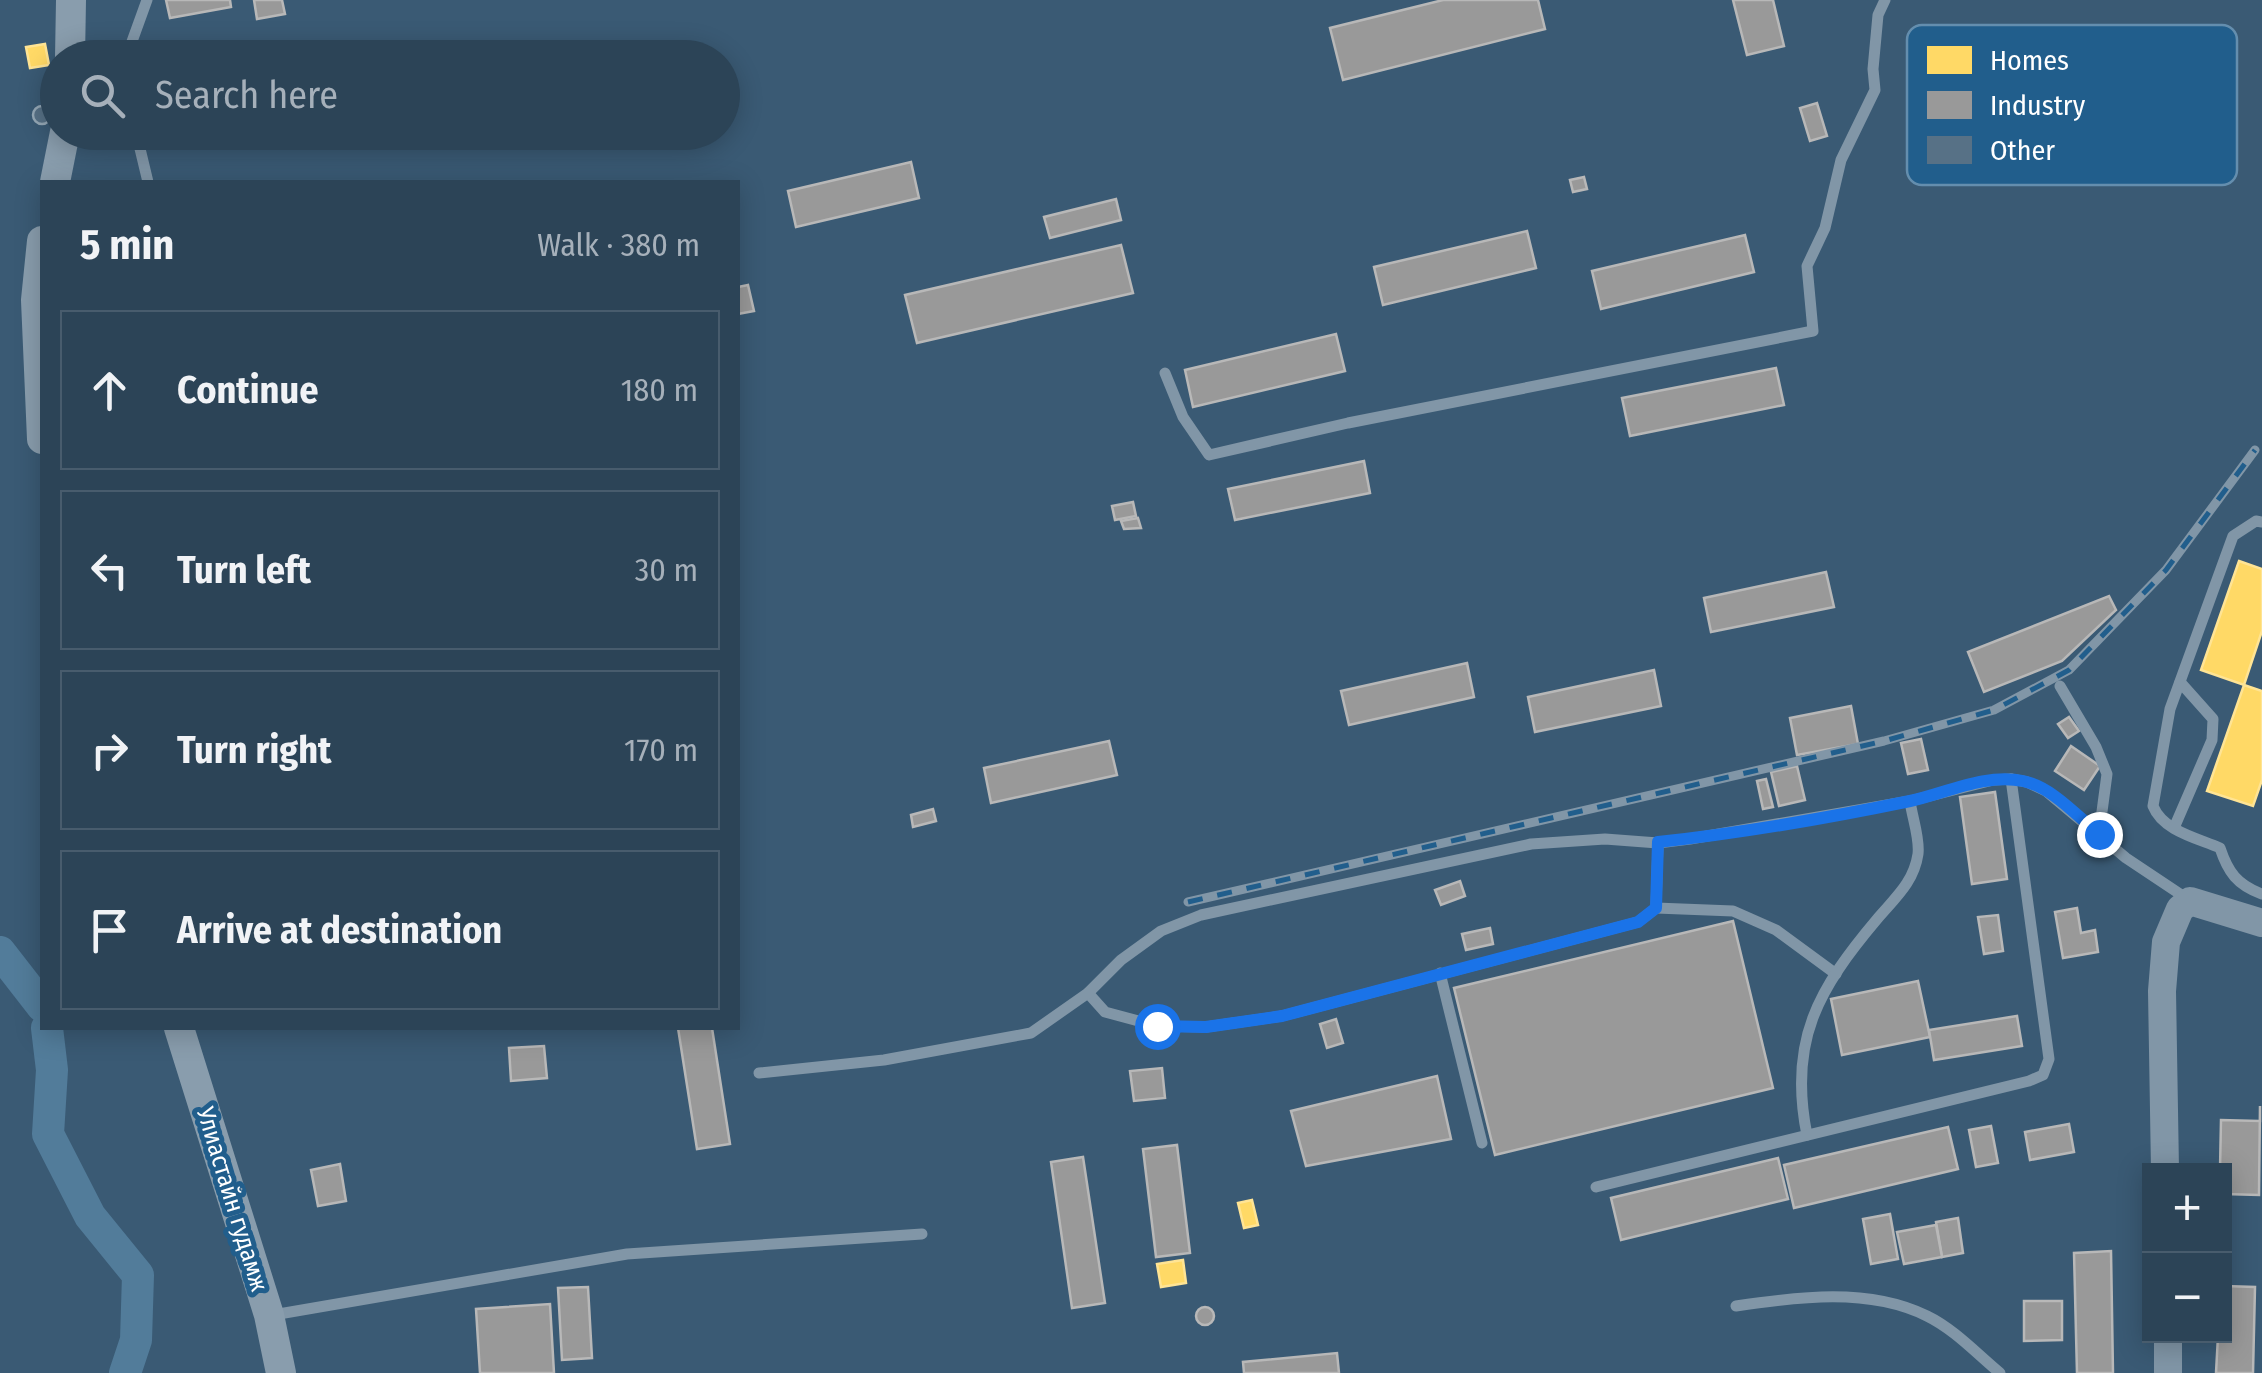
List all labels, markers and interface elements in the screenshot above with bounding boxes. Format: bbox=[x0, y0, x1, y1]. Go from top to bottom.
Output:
legend bbox=[1907, 25, 2237, 185]
search box bbox=[40, 40, 740, 150]
text: Homes bbox=[1990, 44, 2069, 77]
icon: search bbox=[75, 68, 130, 123]
text: Search here bbox=[155, 72, 338, 118]
text: Industry bbox=[1990, 89, 2086, 122]
text: Other bbox=[1990, 134, 2055, 167]
text: 5 min bbox=[80, 220, 174, 270]
text: Walk · 380 m bbox=[537, 226, 700, 264]
icon: ahead bbox=[82, 363, 137, 418]
text: Continue bbox=[177, 367, 318, 413]
text: 180 m bbox=[621, 371, 698, 409]
icon: left bbox=[82, 543, 137, 598]
text: Turn left bbox=[177, 547, 311, 593]
text: 30 m bbox=[635, 551, 698, 589]
icon: right bbox=[82, 723, 137, 778]
text: Turn right bbox=[177, 727, 331, 773]
text: 170 m bbox=[624, 731, 698, 769]
route end bbox=[2077, 812, 2123, 858]
icon: arrive bbox=[82, 903, 137, 958]
text: Arrive at destination bbox=[177, 907, 502, 953]
route start bbox=[1135, 1004, 1181, 1050]
street label: Улиастайн гудамж bbox=[189, 1103, 274, 1295]
map controls bbox=[2142, 1163, 2232, 1343]
button: + bbox=[2142, 1163, 2232, 1253]
button: − bbox=[2142, 1253, 2232, 1343]

